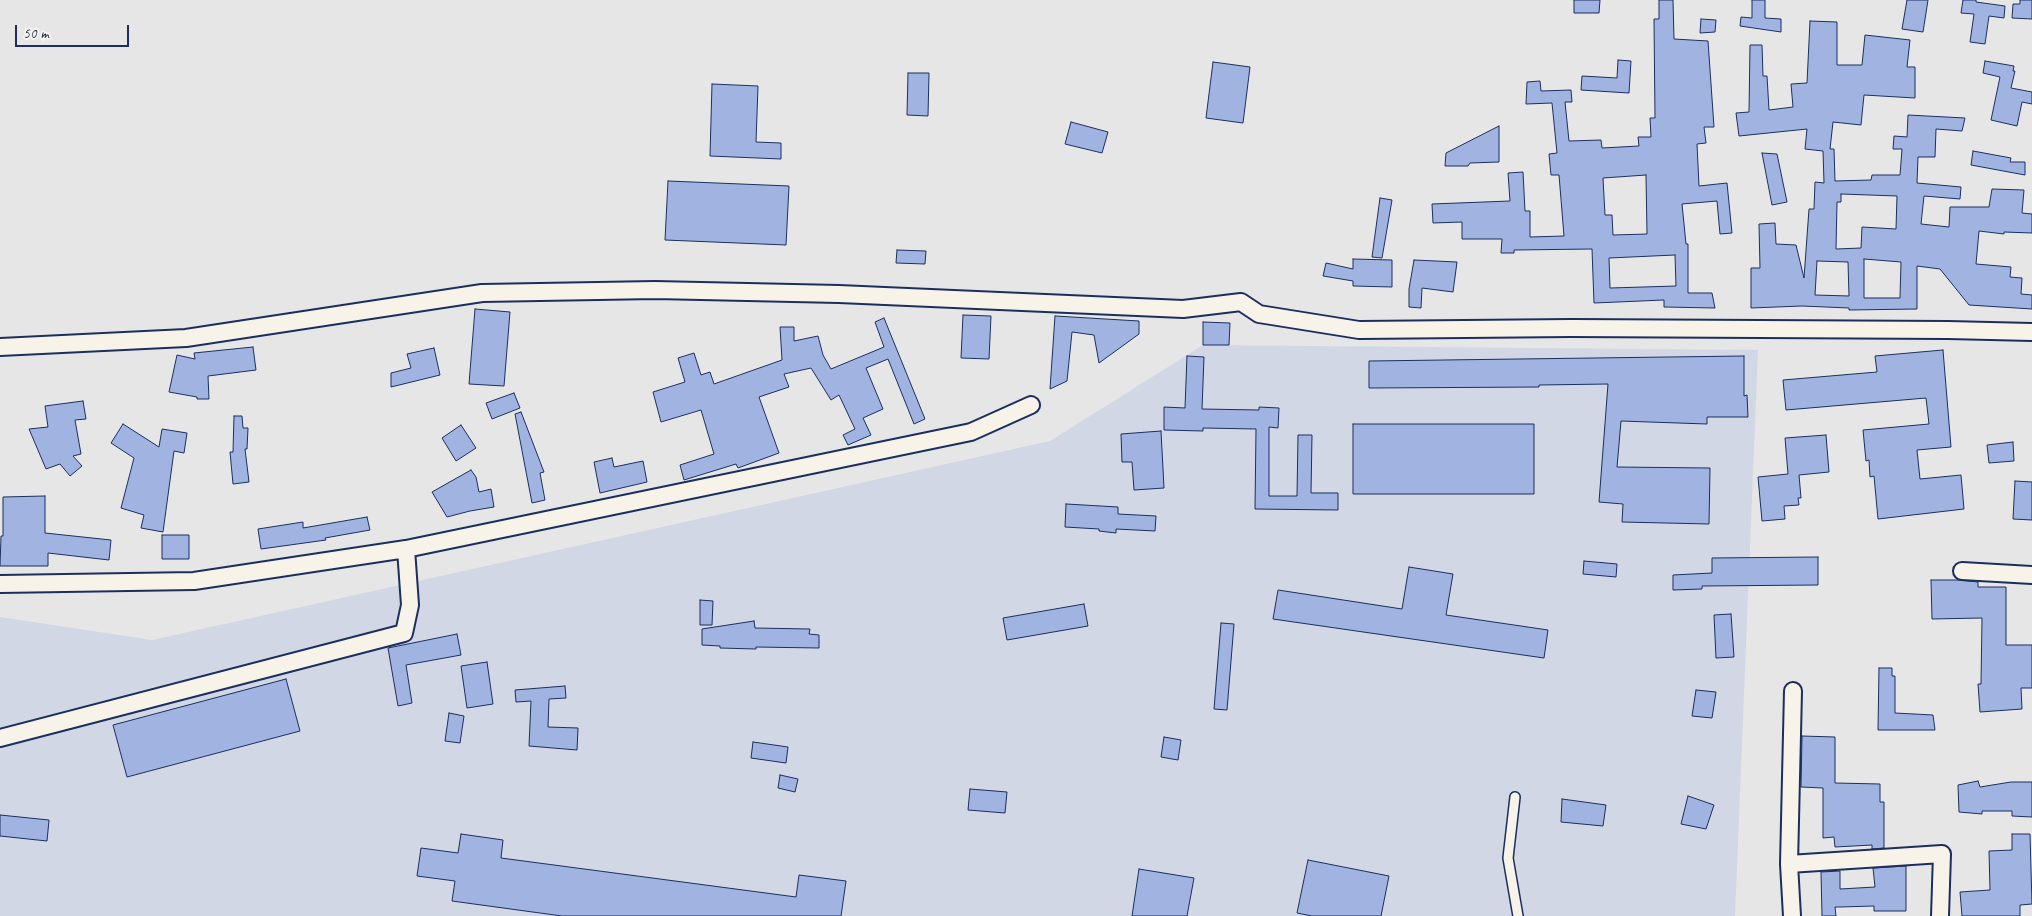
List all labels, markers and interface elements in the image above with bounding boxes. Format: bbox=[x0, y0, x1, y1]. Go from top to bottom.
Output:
scale bar bbox=[18, 15, 131, 47]
text: 50 m bbox=[23, 24, 49, 43]

